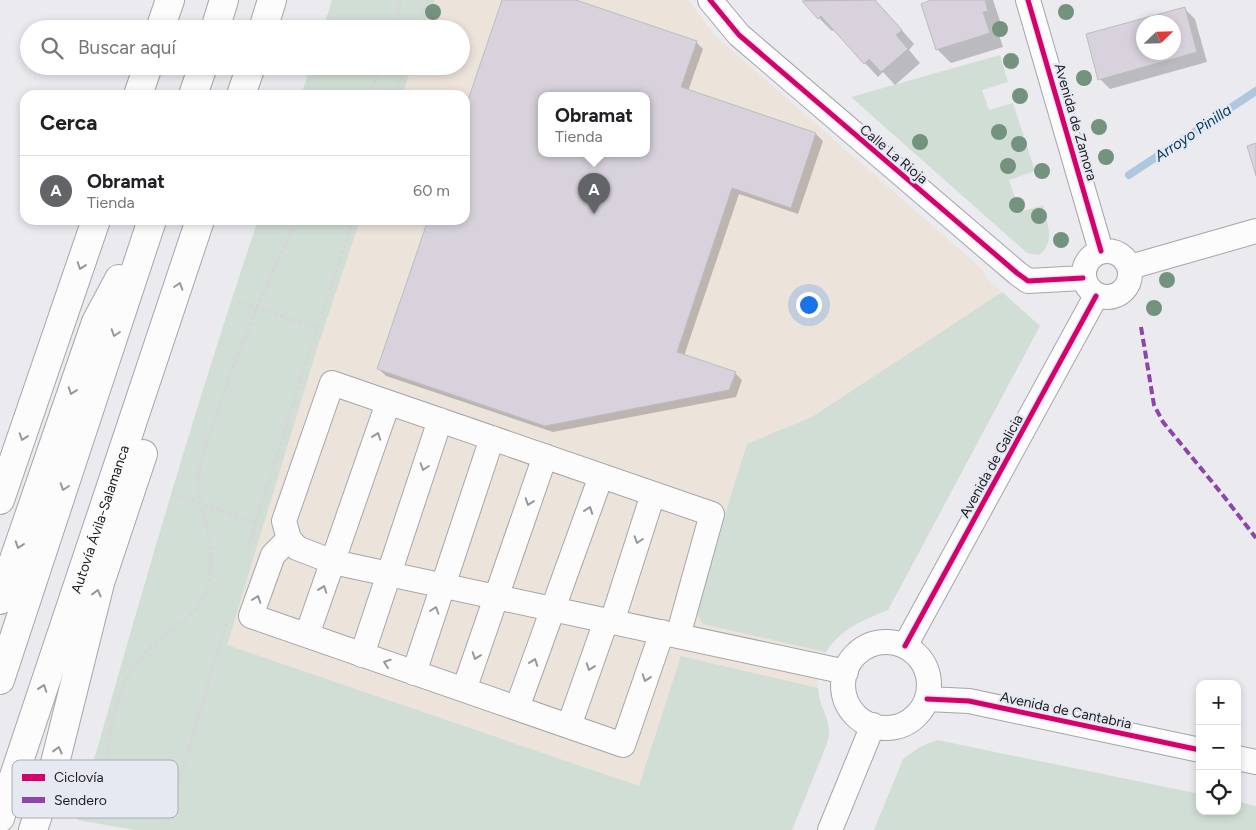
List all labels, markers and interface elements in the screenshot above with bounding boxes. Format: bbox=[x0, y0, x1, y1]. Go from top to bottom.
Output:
north arrow bbox=[1136, 15, 1181, 60]
search box bbox=[20, 20, 470, 75]
icon: search bbox=[38, 34, 66, 62]
text: Buscar aquí bbox=[78, 36, 176, 59]
street label: Avenida de Zamora bbox=[1051, 62, 1100, 183]
popup bbox=[538, 92, 650, 157]
water label: Arroyo Pinilla bbox=[1150, 101, 1235, 166]
text: Obramat bbox=[555, 104, 633, 127]
text: Cerca bbox=[40, 110, 97, 135]
street label: Calle La Rioja bbox=[856, 121, 931, 188]
text: Tienda bbox=[555, 127, 603, 146]
text: Obramat bbox=[87, 170, 165, 193]
pin: A bbox=[578, 173, 610, 214]
text: A bbox=[50, 181, 62, 200]
text: 60 m bbox=[413, 181, 450, 200]
text: Tienda bbox=[87, 193, 135, 212]
one-way arrow bbox=[76, 261, 86, 270]
one-way arrow bbox=[173, 282, 183, 291]
your location bbox=[796, 292, 822, 318]
one-way arrow bbox=[111, 328, 121, 336]
one-way arrow bbox=[68, 386, 78, 395]
street label: Avenida de Galicia bbox=[956, 412, 1027, 521]
one-way arrow bbox=[18, 432, 28, 440]
one-way arrow bbox=[371, 432, 381, 441]
street label: Autovía Ávila-Salamanca bbox=[68, 443, 133, 596]
one-way arrow bbox=[420, 462, 430, 470]
one-way arrow bbox=[60, 482, 70, 491]
one-way arrow bbox=[525, 498, 535, 506]
one-way arrow bbox=[583, 506, 593, 514]
one-way arrow bbox=[634, 535, 644, 544]
one-way arrow bbox=[15, 540, 25, 548]
one-way arrow bbox=[317, 586, 327, 594]
one-way arrow bbox=[92, 589, 102, 597]
one-way arrow bbox=[251, 595, 261, 603]
one-way arrow bbox=[429, 606, 439, 614]
one-way arrow bbox=[471, 651, 481, 660]
one-way arrow bbox=[383, 659, 392, 669]
one-way arrow bbox=[528, 659, 538, 667]
one-way arrow bbox=[586, 662, 596, 670]
one-way arrow bbox=[642, 674, 652, 682]
map controls bbox=[1196, 680, 1241, 815]
button: + bbox=[1196, 680, 1241, 725]
one-way arrow bbox=[37, 685, 47, 693]
street label: Avenida de Cantabria bbox=[999, 688, 1133, 733]
button: − bbox=[1196, 725, 1241, 770]
one-way arrow bbox=[52, 746, 63, 755]
legend bbox=[12, 760, 178, 818]
text: Ciclovía bbox=[54, 769, 104, 786]
button: locate bbox=[1196, 770, 1241, 815]
text: Sendero bbox=[54, 792, 107, 809]

